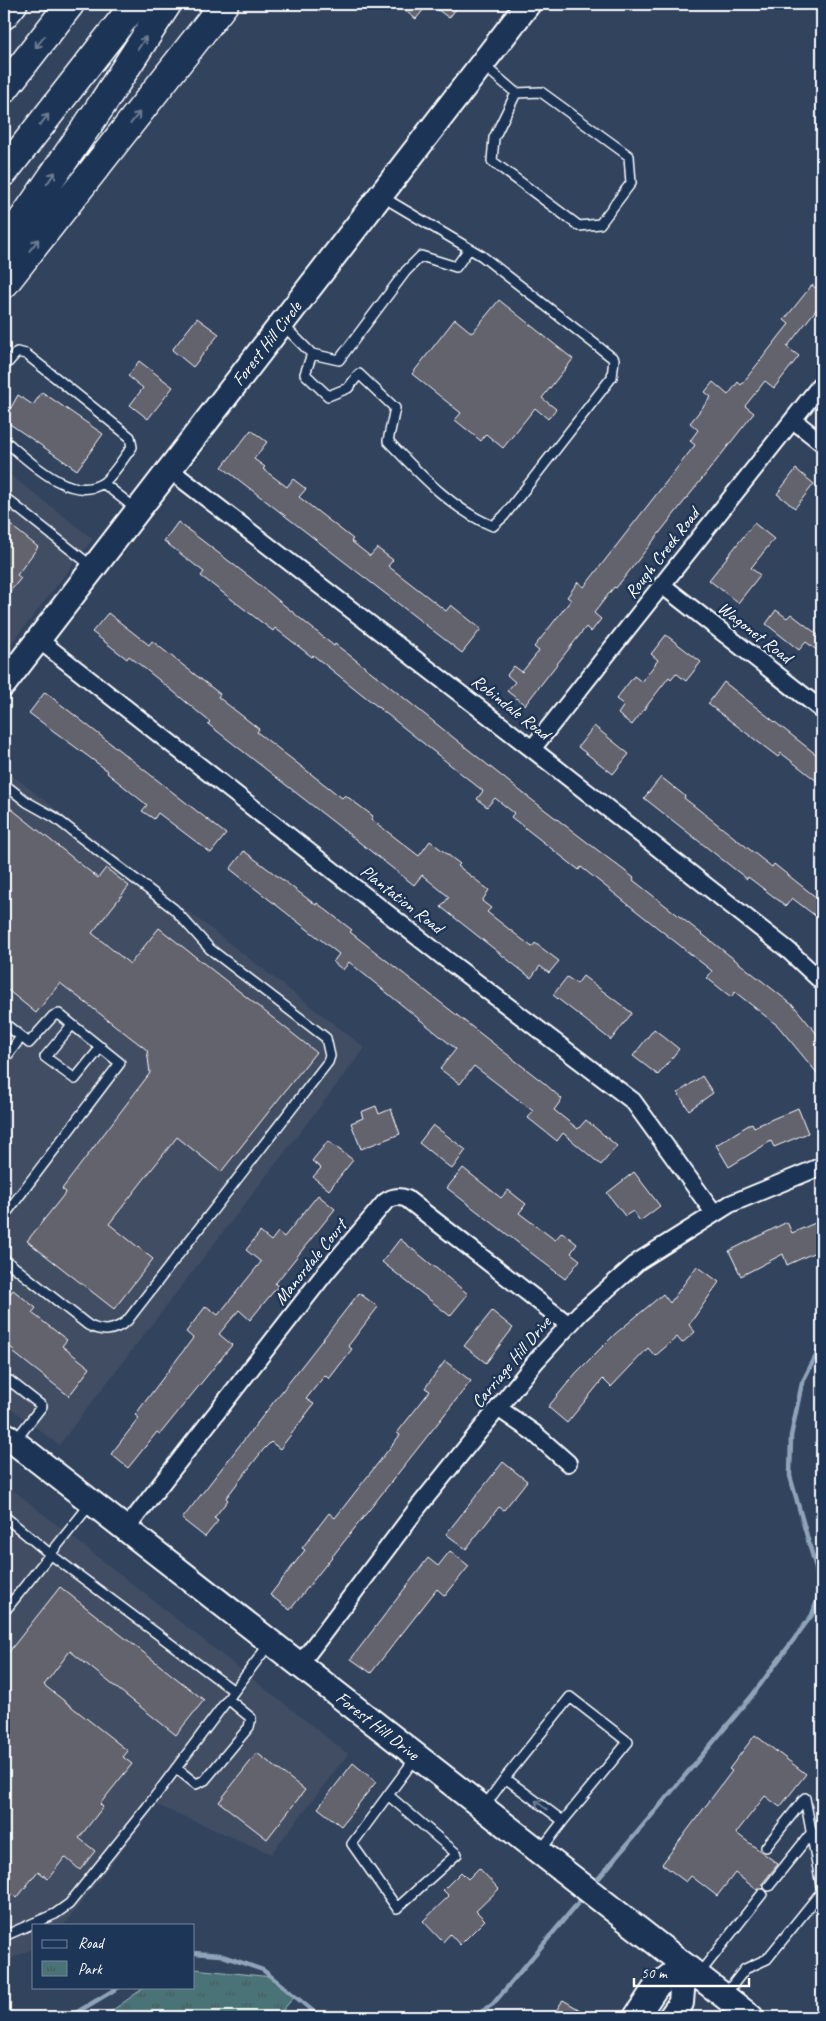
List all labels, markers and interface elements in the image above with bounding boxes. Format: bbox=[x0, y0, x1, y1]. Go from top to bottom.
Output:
one-way arrow bbox=[35, 35, 45, 49]
one-way arrow bbox=[137, 36, 148, 50]
one-way arrow bbox=[129, 112, 140, 125]
one-way arrow bbox=[39, 114, 50, 127]
one-way arrow bbox=[46, 171, 56, 185]
one-way arrow bbox=[28, 239, 39, 252]
street label: Forest Hill Circle bbox=[227, 296, 307, 390]
street label: Rough Creek Road bbox=[620, 501, 706, 603]
street label: Wagonet Road bbox=[714, 596, 799, 670]
street label: Robindale Road bbox=[468, 670, 557, 746]
street label: Plantation Road bbox=[356, 860, 450, 940]
street label: Manordale Court bbox=[269, 1213, 353, 1309]
street label: Carriage Hill Drive bbox=[466, 1311, 556, 1412]
street label: Forest Hill Drive bbox=[332, 1686, 424, 1766]
one-way arrow bbox=[535, 1799, 548, 1810]
legend bbox=[32, 1924, 195, 1988]
text: Road bbox=[78, 1934, 105, 1953]
scale bar bbox=[634, 1956, 748, 1988]
text: Park bbox=[78, 1960, 103, 1979]
text: 50 m bbox=[641, 1964, 668, 1983]

